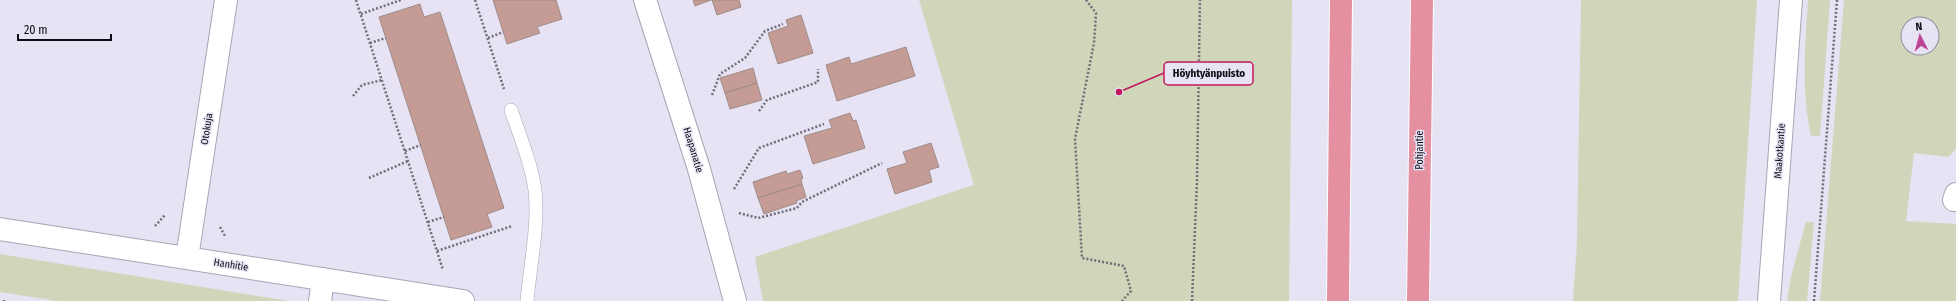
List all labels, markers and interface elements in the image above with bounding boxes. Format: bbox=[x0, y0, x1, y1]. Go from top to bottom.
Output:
scale bar bbox=[18, 16, 111, 42]
north arrow bbox=[1900, 16, 1940, 56]
text: N bbox=[1915, 20, 1923, 33]
text: 20 m bbox=[24, 23, 48, 37]
callout: Höyhtyänpuisto bbox=[1164, 62, 1253, 85]
text: Höyhtyänpuisto bbox=[1173, 67, 1245, 80]
street label: Otokuja bbox=[199, 112, 215, 146]
street label: Maakotkantie bbox=[1772, 123, 1788, 179]
street label: Haapanatie bbox=[680, 126, 706, 174]
street label: Pohjantie bbox=[1414, 131, 1426, 169]
street label: Hanhitie bbox=[213, 256, 249, 274]

